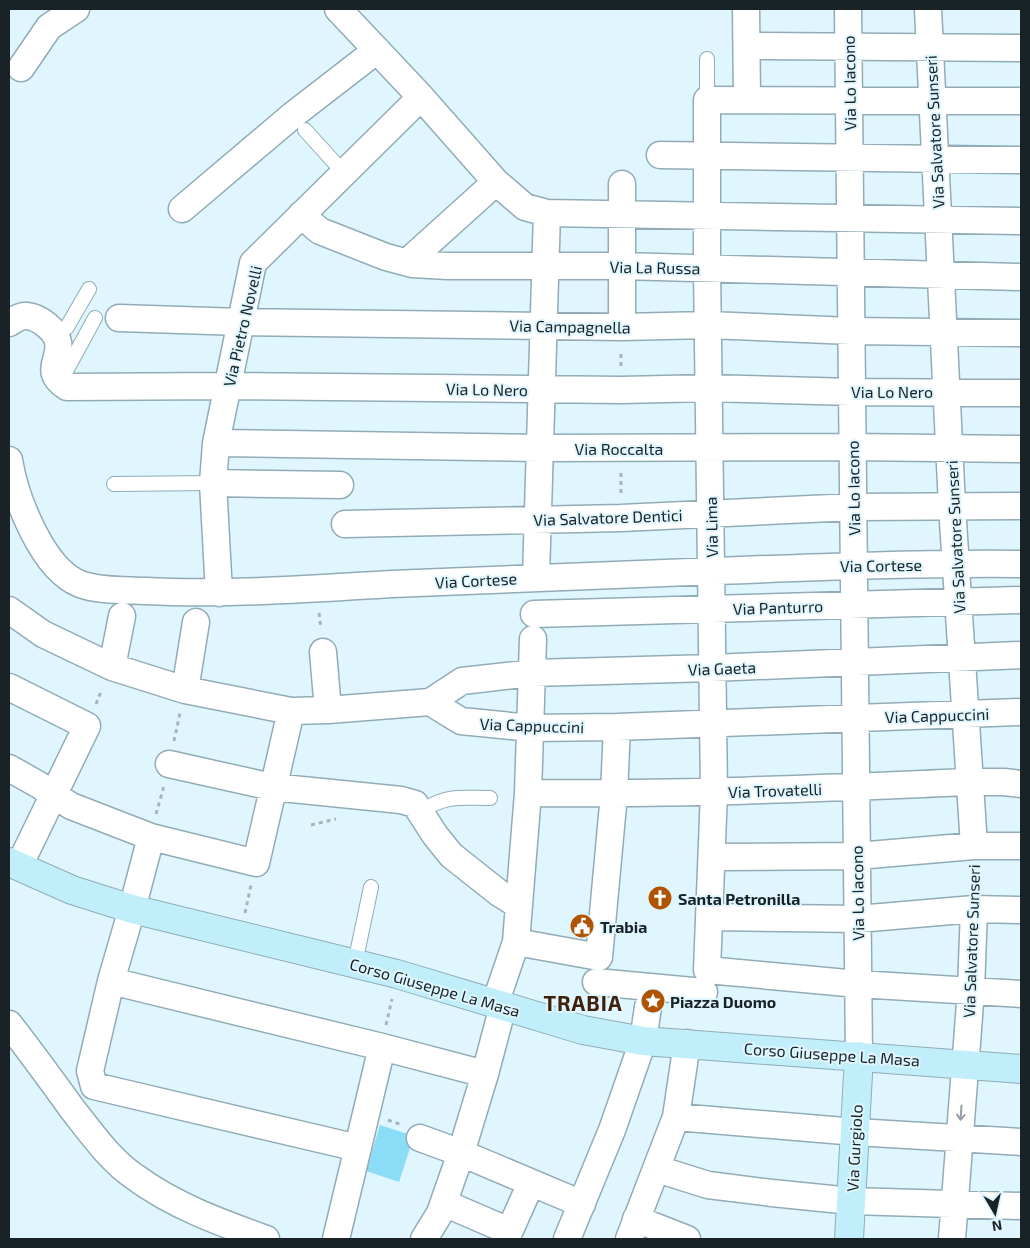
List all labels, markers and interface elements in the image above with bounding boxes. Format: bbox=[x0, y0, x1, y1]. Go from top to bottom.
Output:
street label: Via Lo Iacono bbox=[839, 35, 859, 131]
street label: Via Salvatore Sunseri bbox=[920, 55, 948, 209]
street label: Via La Russa bbox=[609, 257, 701, 277]
street label: Via Pietro Novelli bbox=[219, 264, 265, 388]
street label: Via Campagnella bbox=[509, 315, 631, 337]
street label: Via Lo Nero bbox=[446, 379, 528, 399]
street label: Via Lo Nero bbox=[851, 382, 933, 401]
street label: Via Roccalta bbox=[575, 439, 663, 458]
street label: Via Lo Iacono bbox=[843, 440, 863, 536]
street label: Via Salvatore Sunseri bbox=[941, 460, 969, 614]
street label: Via Lima bbox=[701, 496, 721, 558]
street label: Via Salvatore Dentici bbox=[533, 505, 683, 529]
street label: Via Cortese bbox=[840, 555, 922, 575]
street label: Via Cortese bbox=[435, 568, 517, 592]
street label: Via Panturro bbox=[732, 596, 824, 618]
street label: Via Gaeta bbox=[688, 657, 756, 679]
street label: Via Cappuccini bbox=[884, 704, 990, 726]
street label: Via Cappuccini bbox=[479, 714, 585, 736]
street label: Via Trovatelli bbox=[728, 779, 822, 801]
street label: Via Lo Iacono bbox=[847, 845, 867, 941]
street label: Via Salvatore Sunseri bbox=[959, 864, 983, 1018]
church icon: Santa Petronilla bbox=[647, 885, 673, 911]
place label: Santa Petronilla bbox=[678, 889, 800, 908]
public building icon: Trabia bbox=[569, 913, 595, 939]
place label: Trabia bbox=[600, 917, 647, 936]
street label: Corso Giuseppe La Masa bbox=[348, 954, 522, 1020]
place icon: Piazza Duomo bbox=[640, 988, 666, 1014]
district label: TRABIA bbox=[543, 990, 623, 1015]
place label: Piazza Duomo bbox=[670, 992, 776, 1011]
street label: Corso Giuseppe La Masa bbox=[743, 1038, 921, 1070]
street label: Via Gurgiolo bbox=[842, 1104, 866, 1192]
one-way arrow bbox=[957, 1105, 966, 1121]
north arrow bbox=[970, 1188, 1020, 1238]
text: N bbox=[991, 1217, 1003, 1236]

